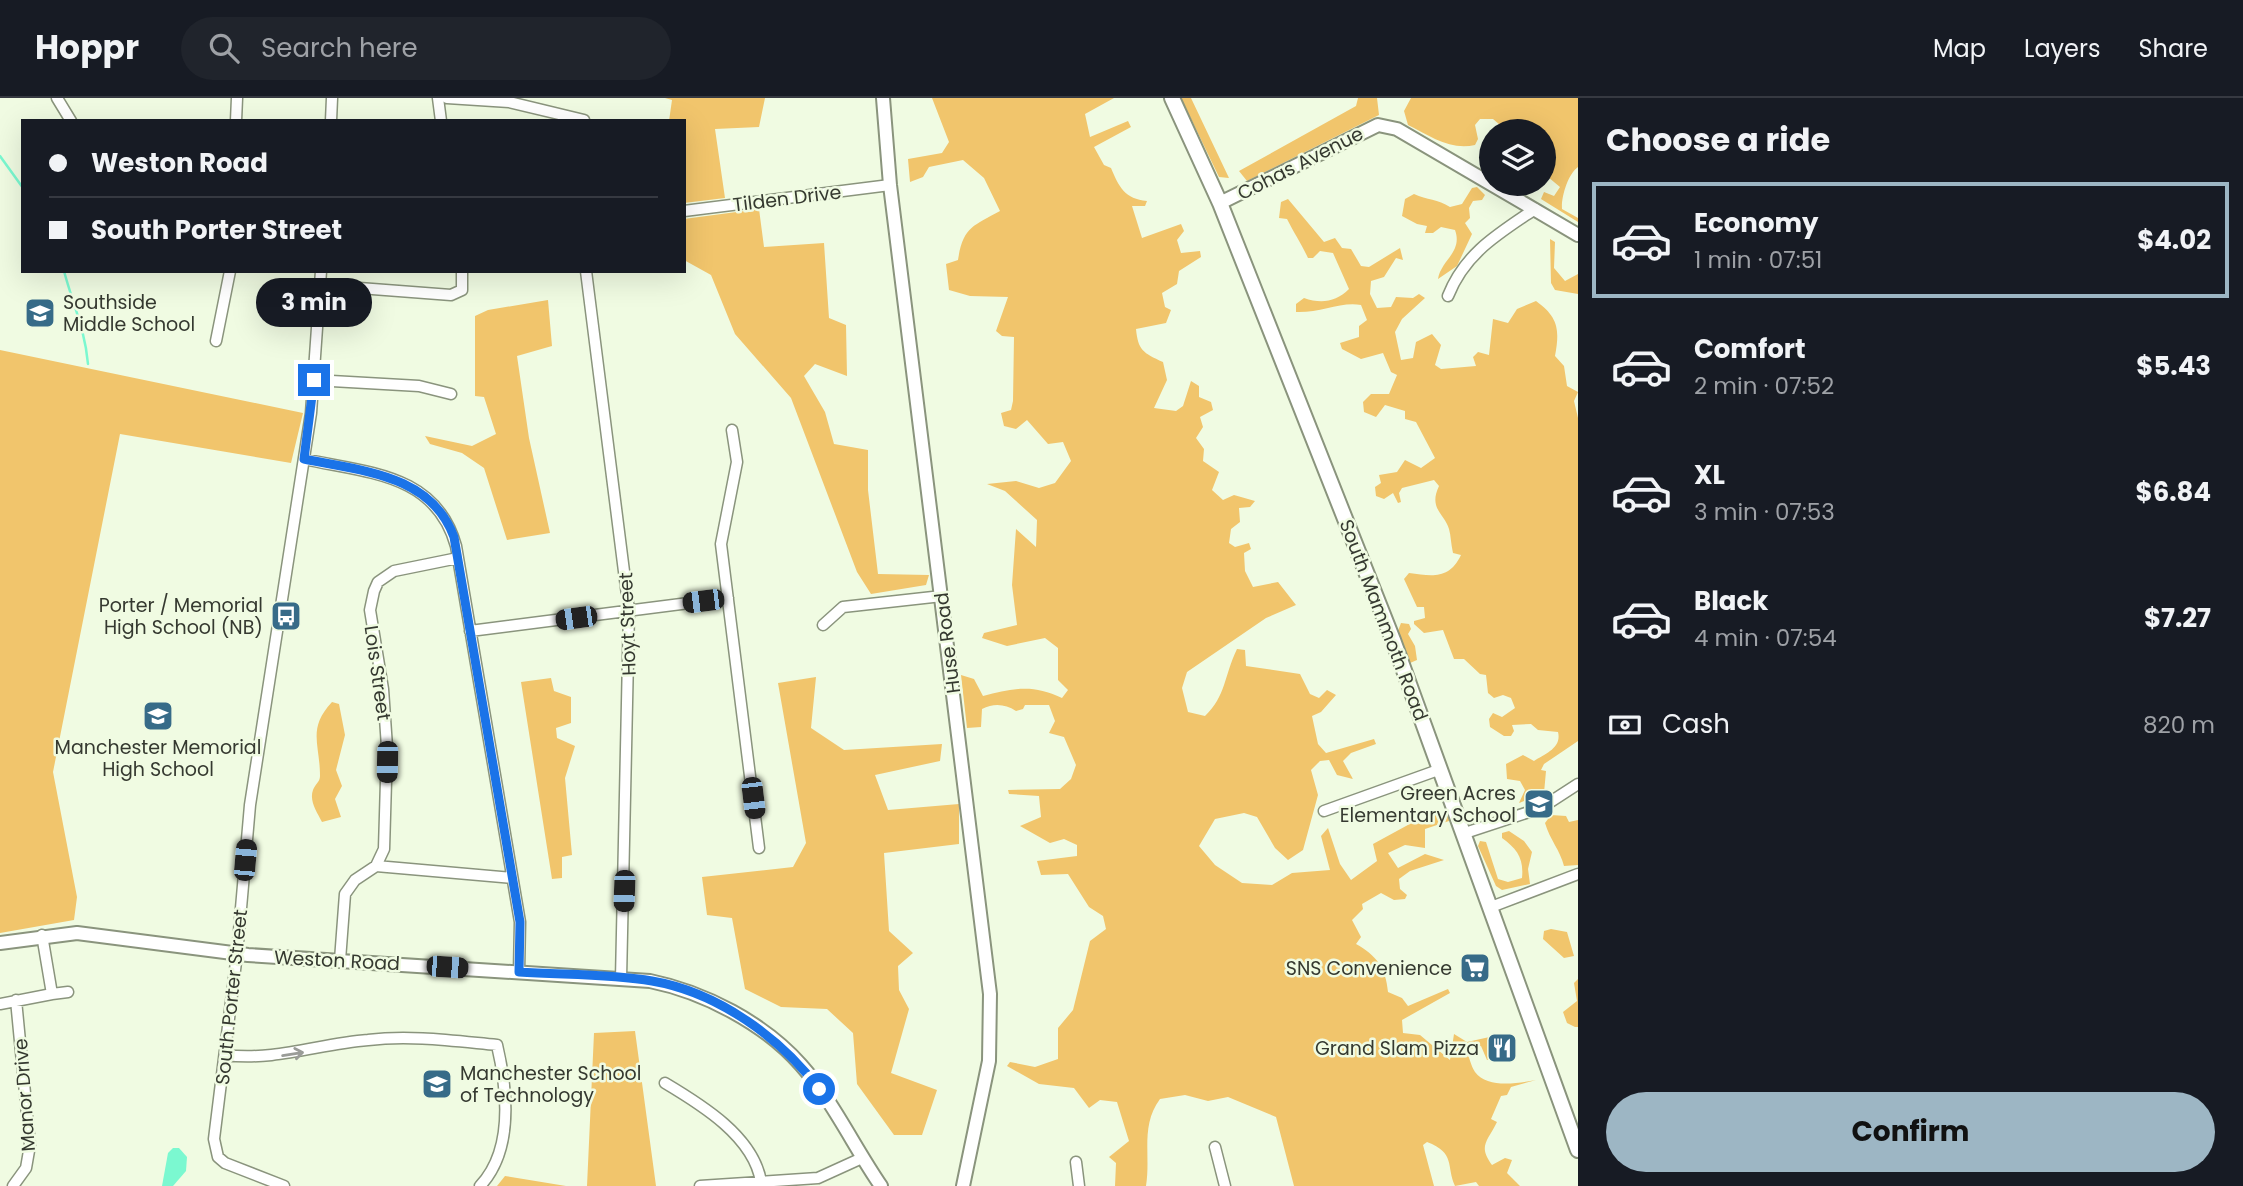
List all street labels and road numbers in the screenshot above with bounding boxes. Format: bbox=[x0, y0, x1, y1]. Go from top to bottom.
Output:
street label: Cohas Avenue bbox=[1233, 120, 1368, 207]
street label: Tilden Drive bbox=[731, 178, 843, 219]
street label: South Mammoth Road bbox=[1333, 516, 1434, 725]
street label: Hoyt Street bbox=[612, 572, 643, 676]
street label: Huse Road bbox=[928, 591, 967, 695]
street label: Lois Street bbox=[357, 624, 398, 722]
street label: South Porter Street bbox=[209, 908, 254, 1086]
street label: Weston Road bbox=[273, 944, 401, 977]
street label: Manor Drive bbox=[7, 1037, 42, 1152]

